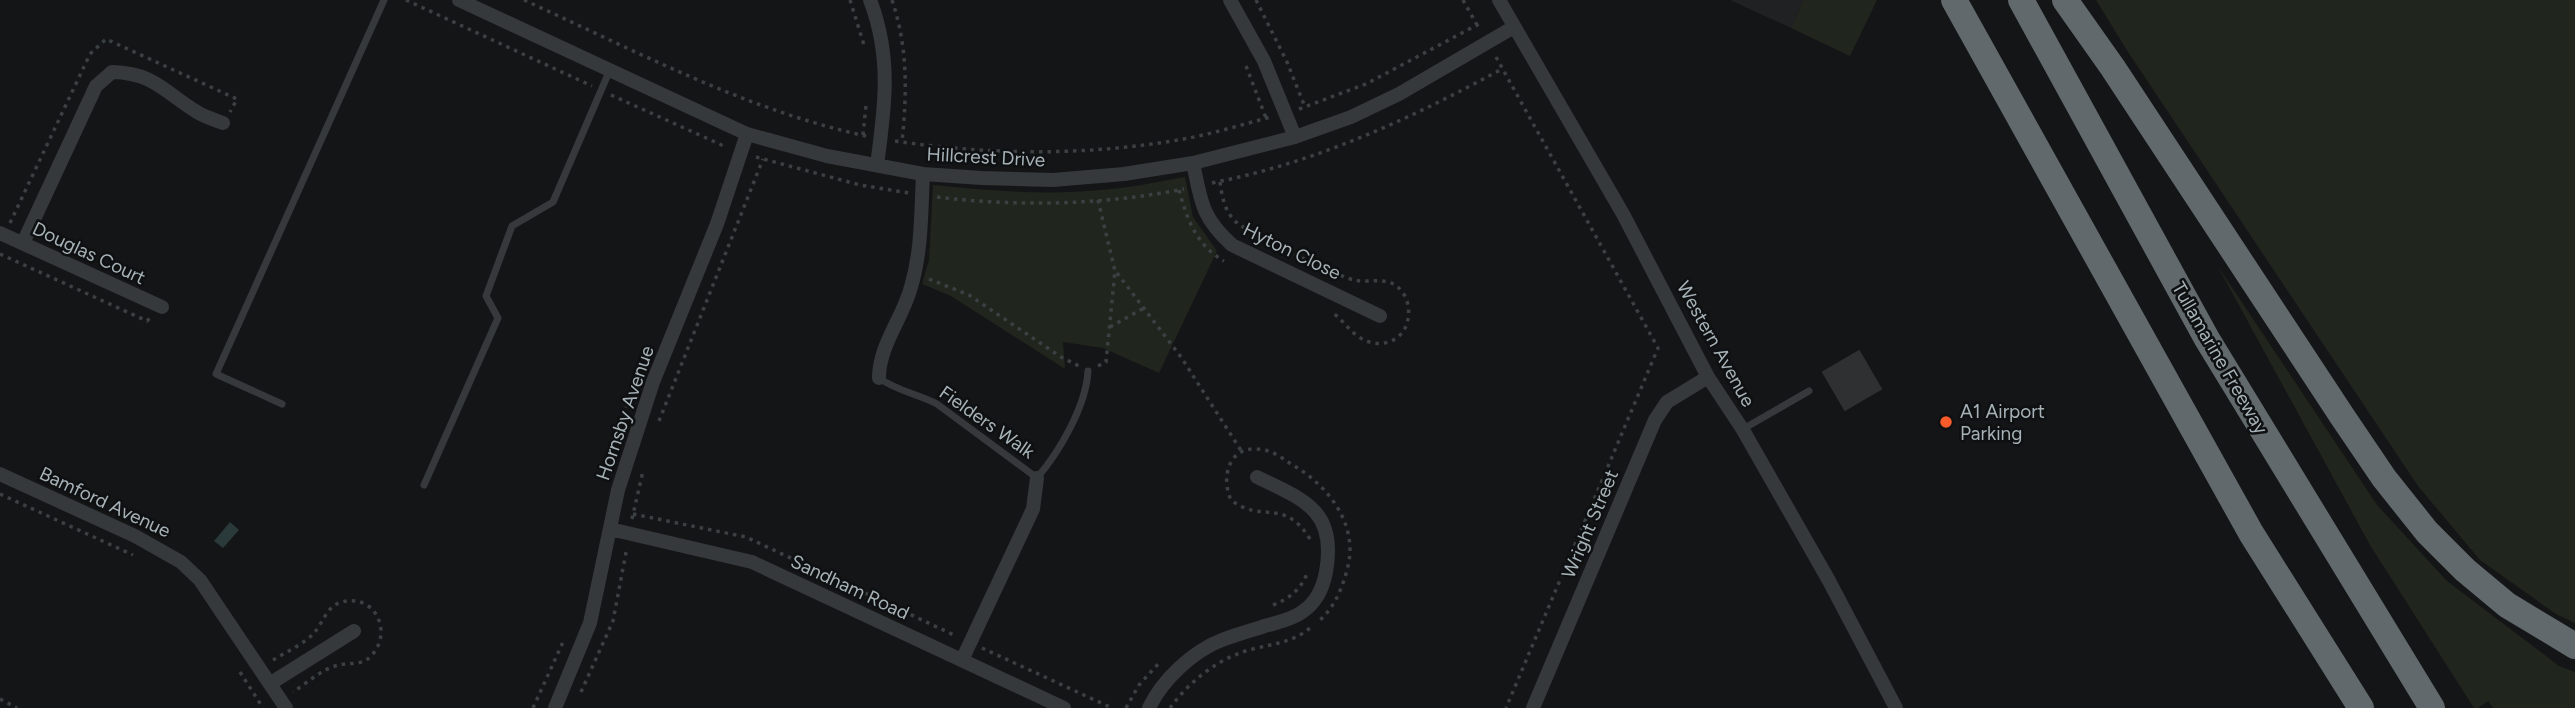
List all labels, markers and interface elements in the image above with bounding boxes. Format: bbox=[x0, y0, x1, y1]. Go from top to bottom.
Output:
street label: Hillcrest Drive bbox=[926, 142, 1046, 172]
street label: Douglas Court bbox=[29, 217, 149, 289]
street label: Hyton Close bbox=[1239, 217, 1345, 285]
street label: Western Avenue bbox=[1672, 277, 1760, 411]
street label: Tullamarine Freeway bbox=[2167, 278, 2273, 438]
street label: Hornsby Avenue bbox=[591, 343, 659, 483]
street label: Fielders Walk bbox=[935, 381, 1040, 464]
place label: A1 Airport Parking bbox=[1960, 400, 2045, 445]
marker: A1 Airport Parking bbox=[1938, 414, 1954, 430]
street label: Bamford Avenue bbox=[36, 462, 174, 542]
street label: Wright Street bbox=[1557, 466, 1623, 582]
street label: Sandham Road bbox=[787, 550, 913, 624]

